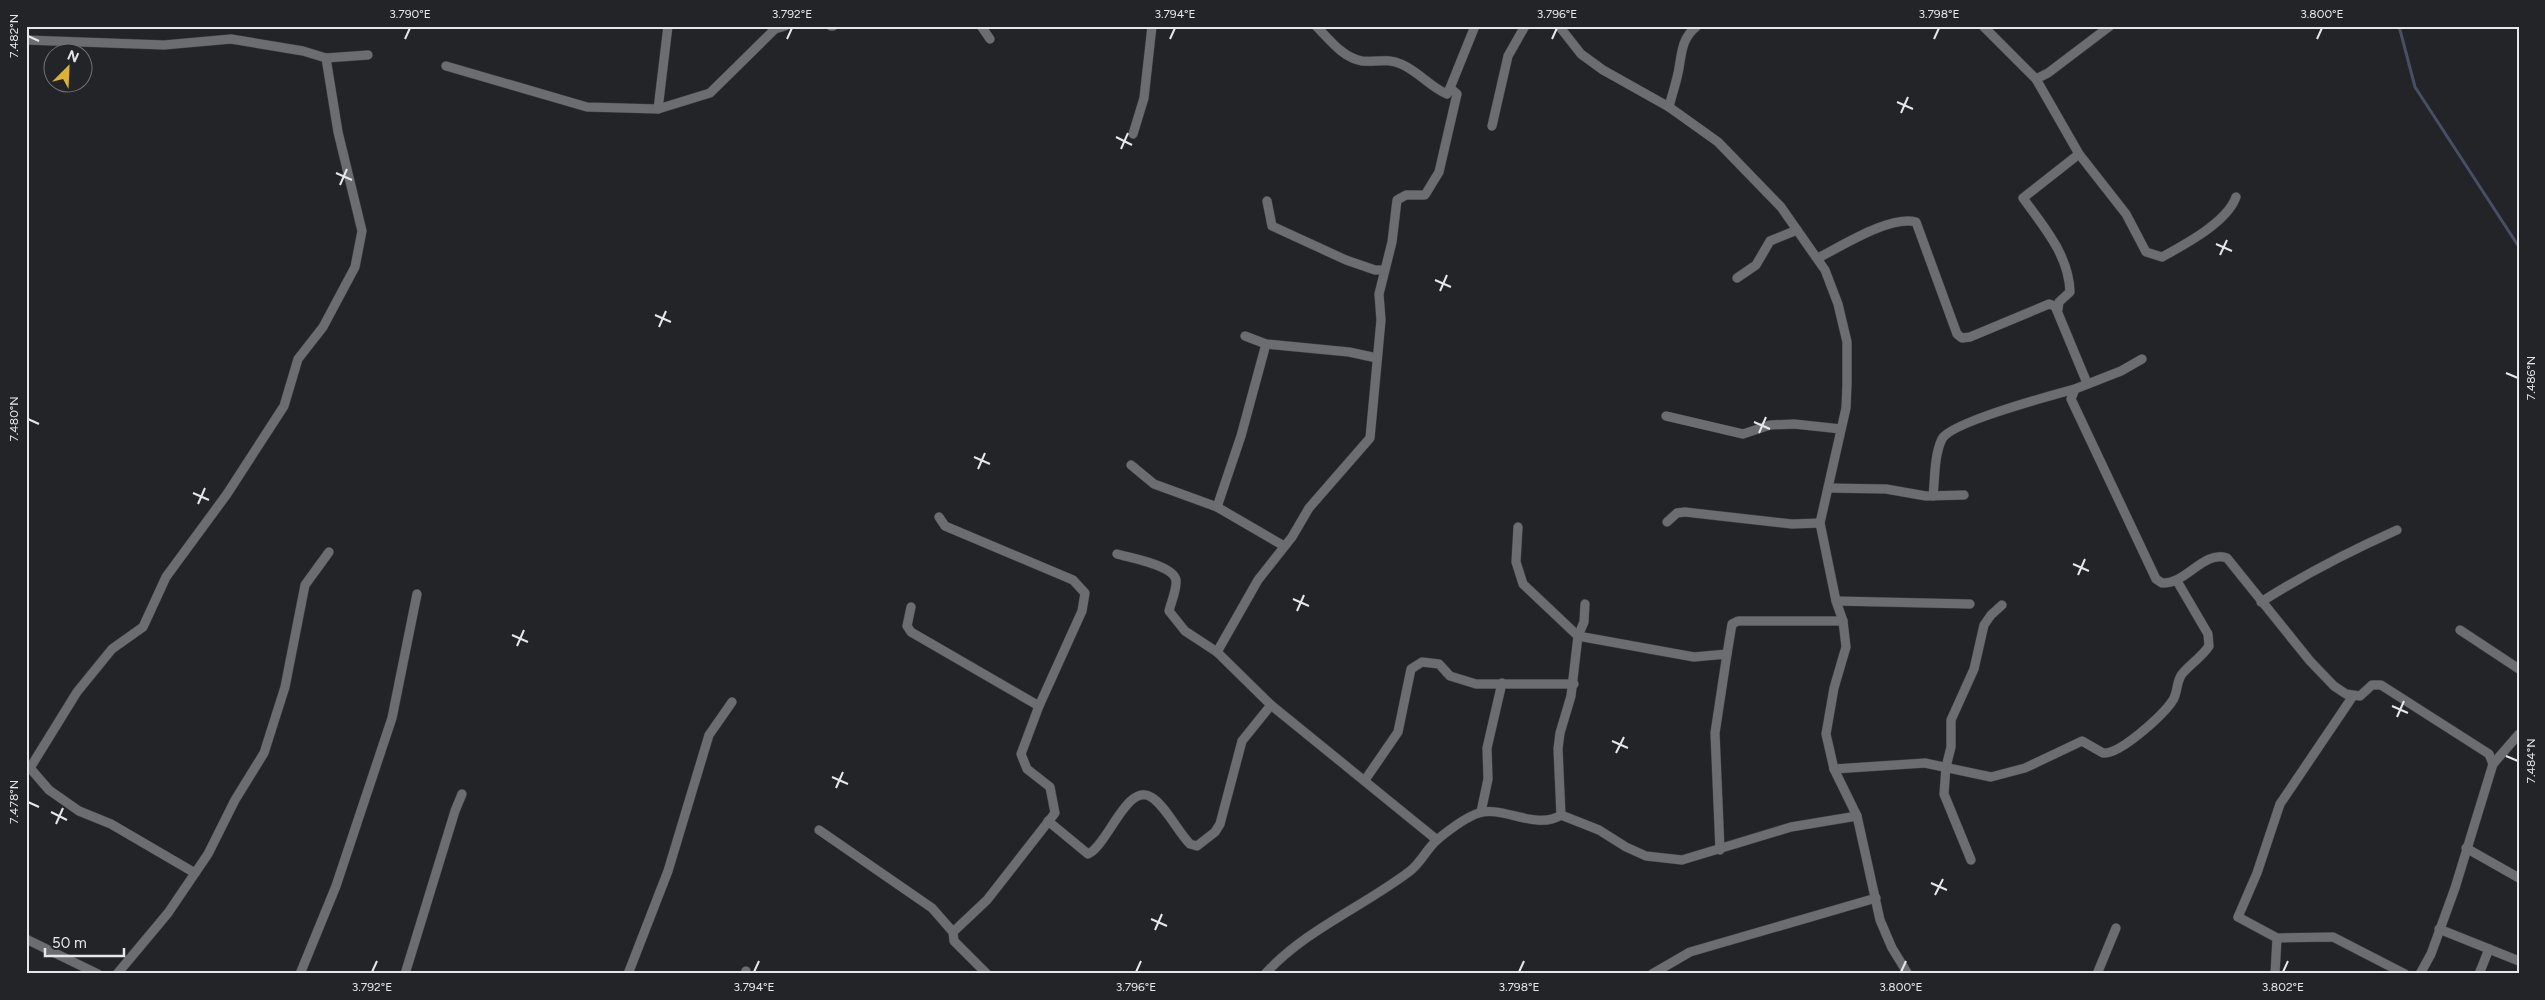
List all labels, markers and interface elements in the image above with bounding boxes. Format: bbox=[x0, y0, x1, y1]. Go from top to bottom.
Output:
text: 3.790°E bbox=[389, 7, 431, 21]
text: 3.792°E bbox=[772, 7, 812, 21]
text: 3.794°E bbox=[1154, 7, 1196, 21]
text: 3.796°E bbox=[1537, 7, 1577, 21]
text: 3.798°E bbox=[1918, 7, 1960, 21]
text: 3.800°E bbox=[2300, 7, 2344, 21]
text: 7.482°N bbox=[7, 14, 21, 58]
north arrow bbox=[42, 42, 92, 92]
text: N bbox=[65, 47, 81, 67]
text: 7.486°N bbox=[2524, 356, 2538, 400]
text: 7.480°N bbox=[7, 396, 21, 442]
text: 7.484°N bbox=[2524, 739, 2538, 783]
text: 7.478°N bbox=[7, 780, 21, 824]
scale bar bbox=[45, 925, 124, 957]
text: 50 m bbox=[52, 934, 87, 952]
text: 3.792°E bbox=[352, 980, 392, 994]
text: 3.794°E bbox=[733, 980, 775, 994]
text: 3.796°E bbox=[1116, 980, 1156, 994]
text: 3.798°E bbox=[1498, 980, 1540, 994]
text: 3.800°E bbox=[1879, 980, 1923, 994]
text: 3.802°E bbox=[2262, 980, 2304, 994]

